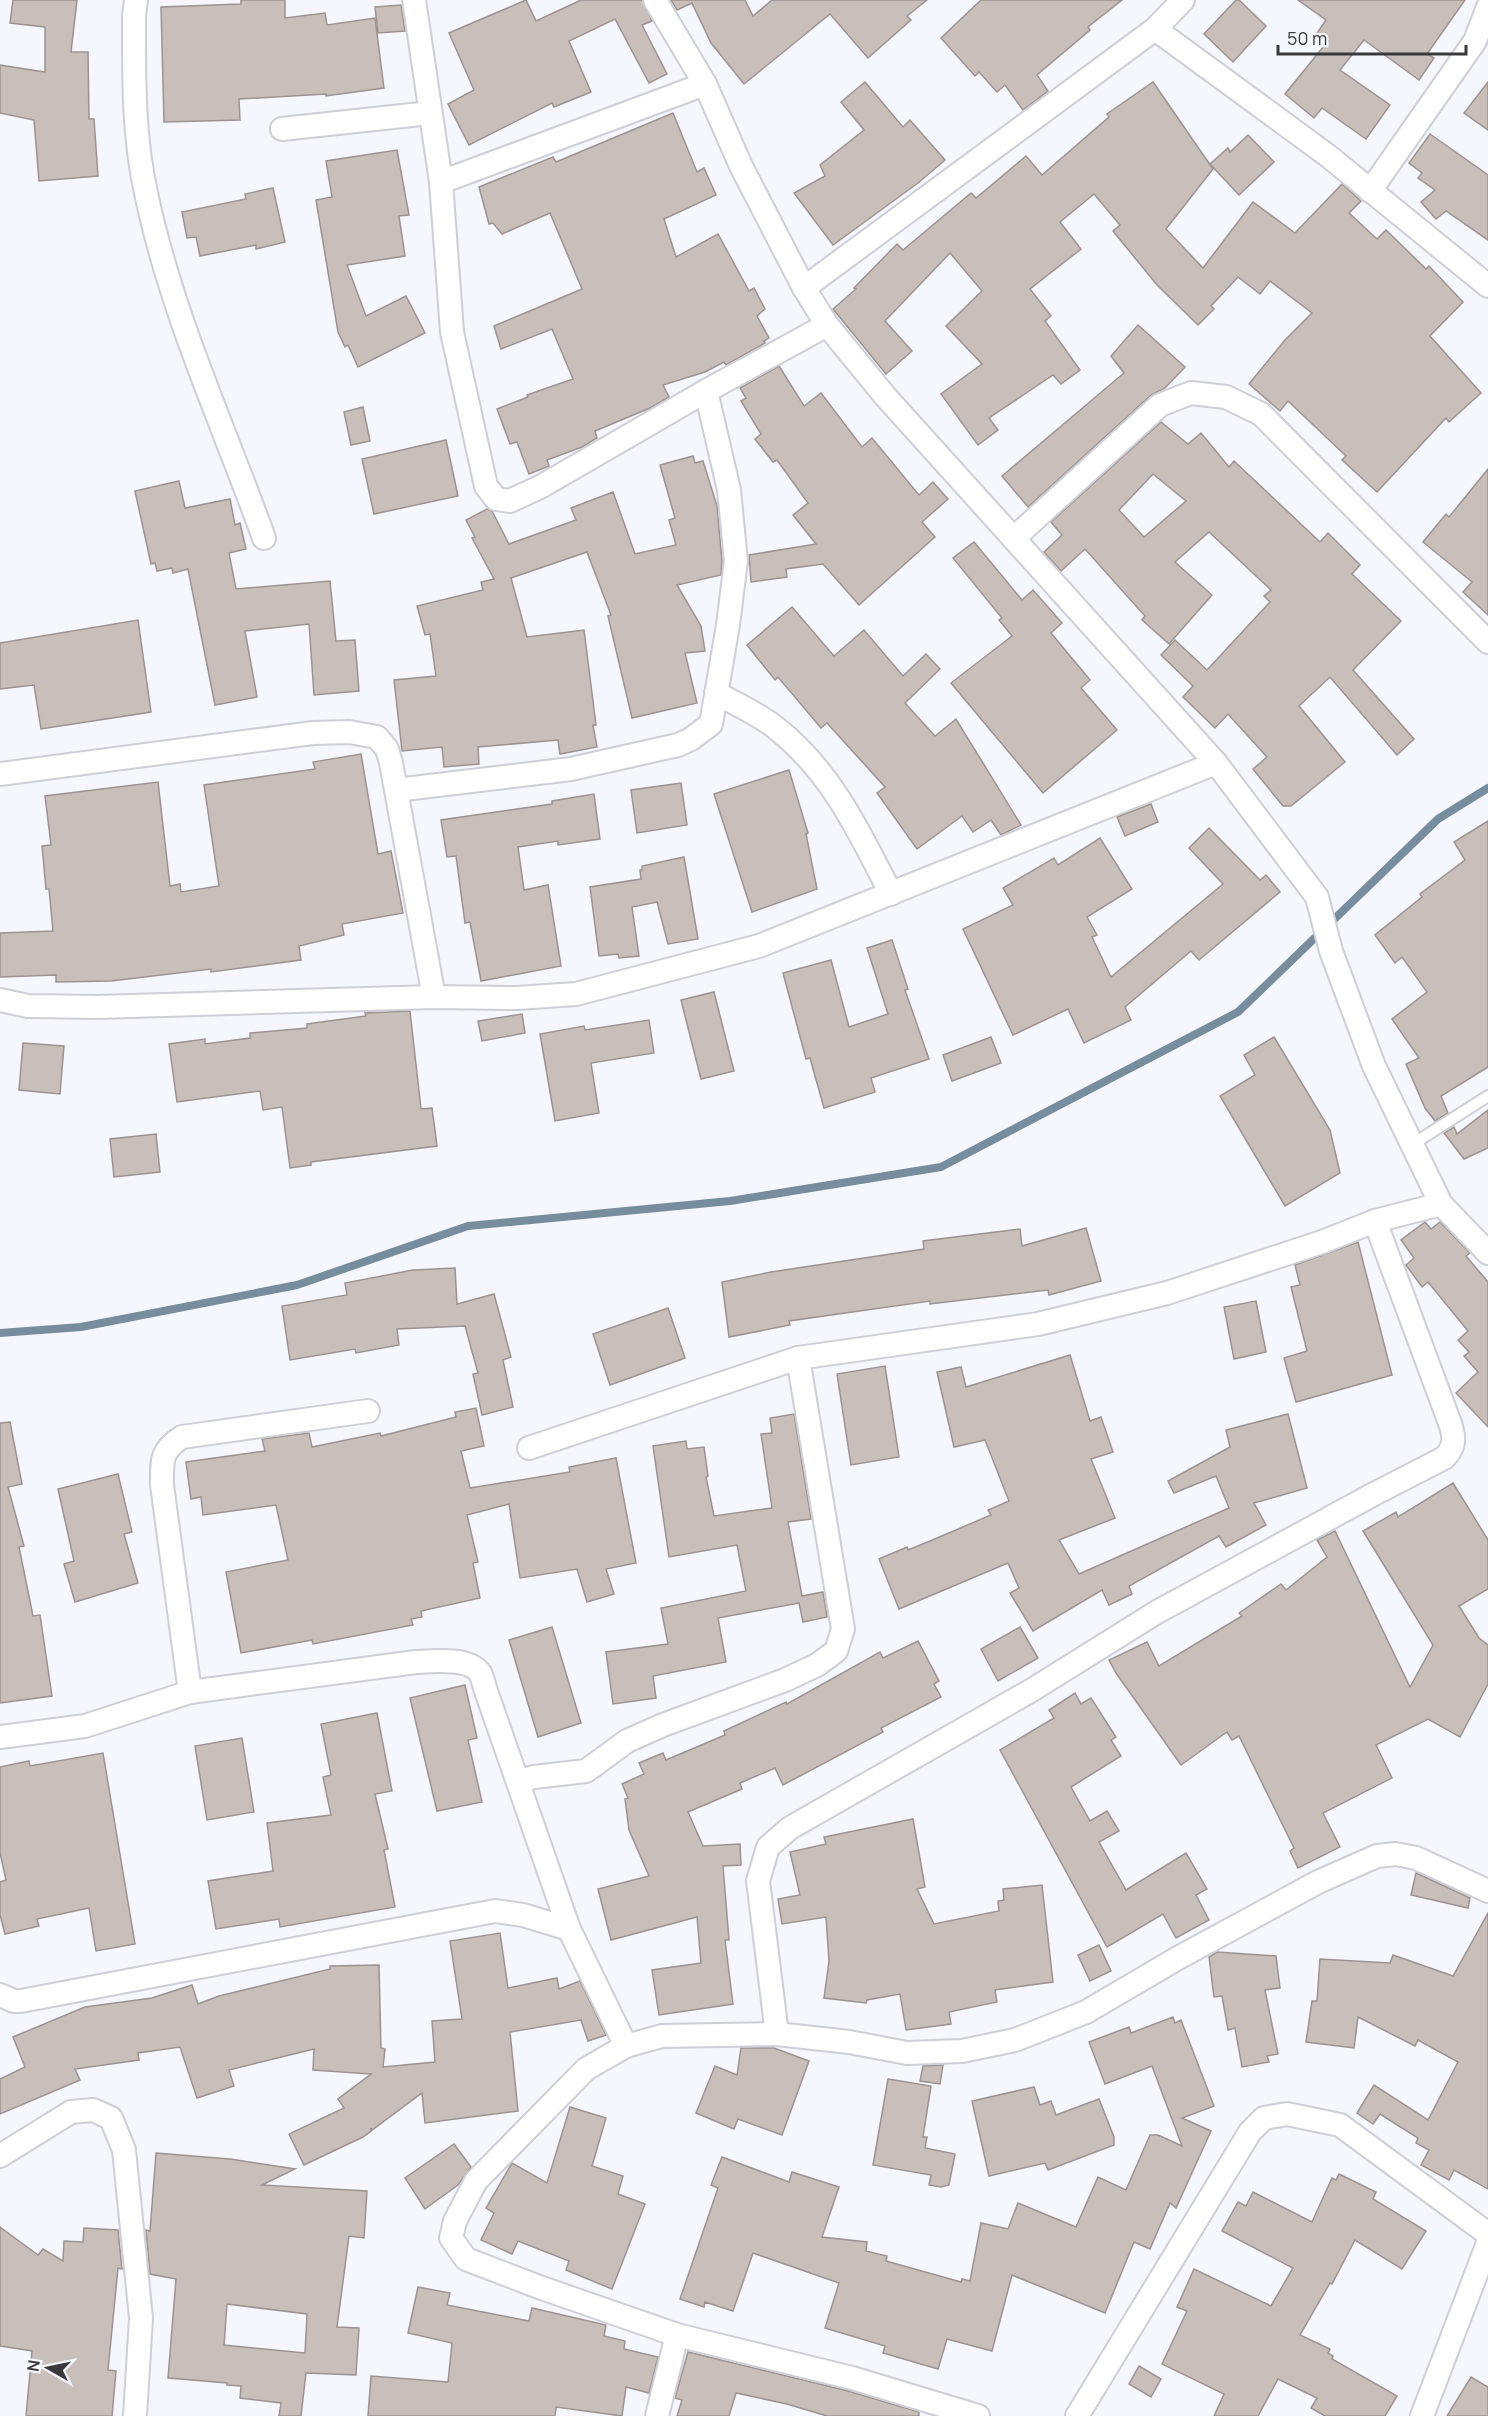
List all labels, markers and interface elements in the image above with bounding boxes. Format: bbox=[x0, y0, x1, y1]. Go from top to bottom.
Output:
scale bar bbox=[1278, 18, 1466, 56]
text: 50 m bbox=[1287, 26, 1327, 50]
north arrow bbox=[18, 2338, 78, 2398]
text: N bbox=[21, 2358, 45, 2373]

